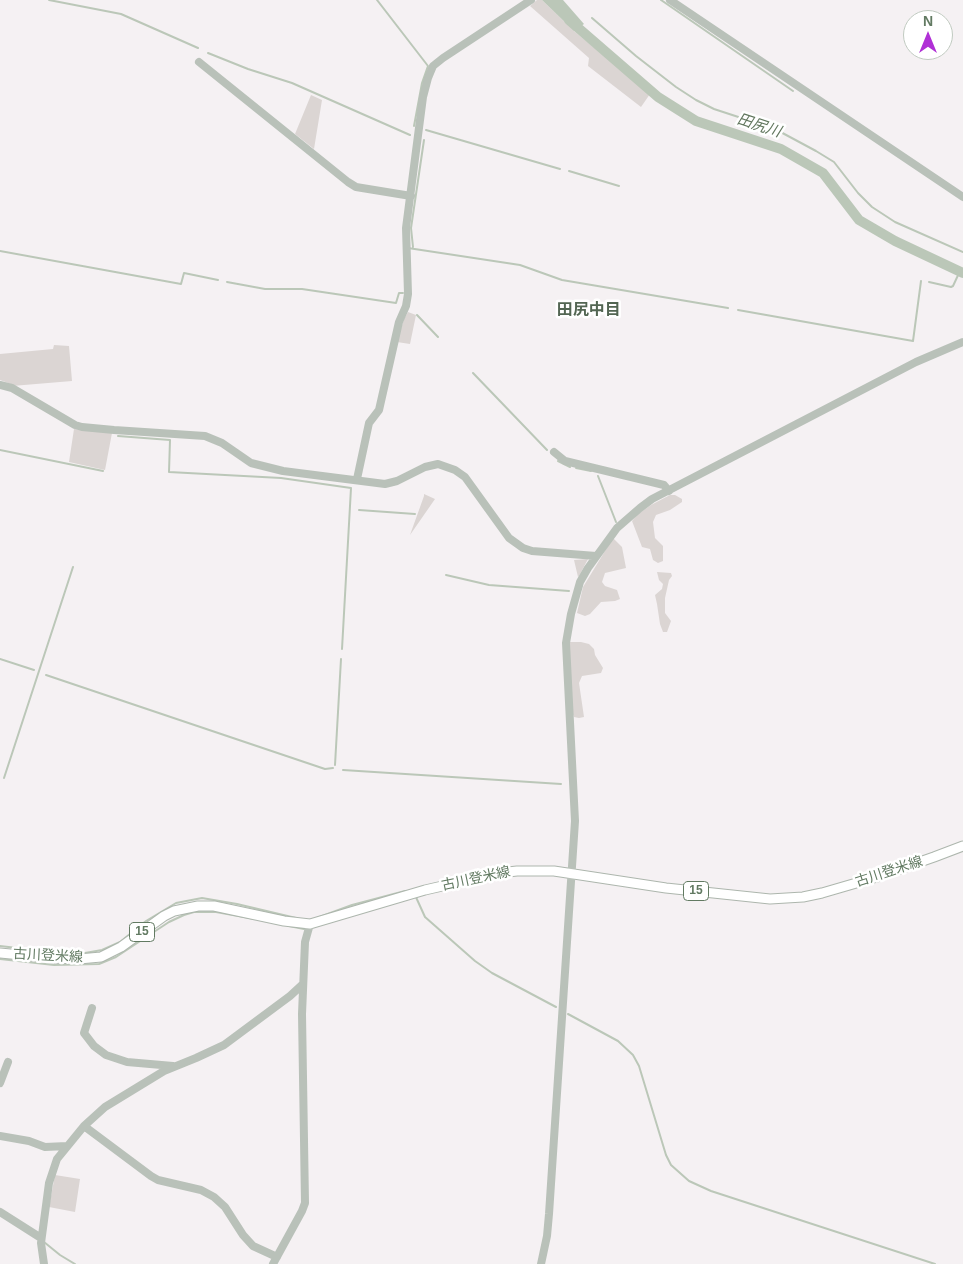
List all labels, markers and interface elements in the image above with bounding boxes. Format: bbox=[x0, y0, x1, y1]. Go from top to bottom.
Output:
north arrow bbox=[903, 10, 953, 60]
text: N bbox=[923, 13, 933, 29]
water label: 田尻川 bbox=[735, 110, 783, 142]
district label: 田尻中目 bbox=[557, 301, 621, 321]
street label: 古川登米線 bbox=[853, 853, 925, 891]
street label: 古川登米線 bbox=[440, 864, 512, 894]
road number: 15 bbox=[684, 881, 708, 900]
road number: 15 bbox=[130, 922, 154, 942]
street label: 古川登米線 bbox=[13, 946, 83, 966]

